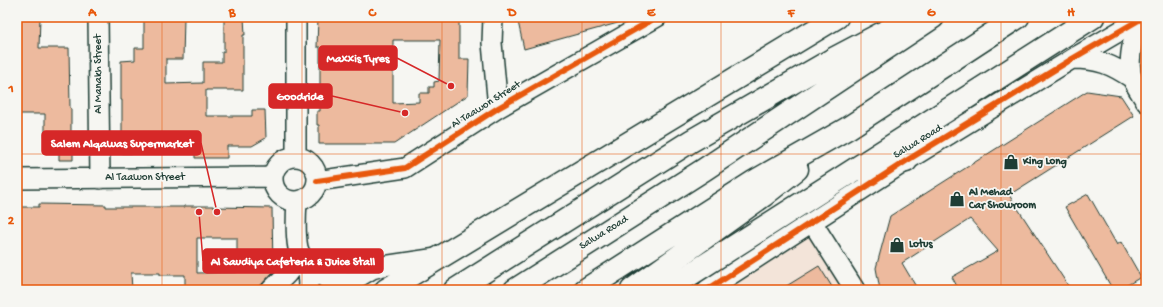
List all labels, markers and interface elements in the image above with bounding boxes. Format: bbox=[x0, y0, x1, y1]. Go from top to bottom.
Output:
text: A bbox=[87, 6, 97, 21]
text: B bbox=[228, 6, 237, 21]
text: C bbox=[367, 6, 377, 21]
text: D bbox=[507, 6, 517, 21]
text: E bbox=[647, 6, 656, 21]
text: F bbox=[787, 6, 796, 21]
text: G bbox=[927, 6, 936, 21]
text: H bbox=[1067, 6, 1075, 21]
street label: Al Manakh Street bbox=[93, 33, 105, 114]
callout: Maxxis Tyres bbox=[319, 46, 397, 70]
text: Maxxis Tyres bbox=[327, 53, 390, 67]
street label: Al Taawon Street bbox=[449, 78, 524, 131]
text: 1 bbox=[7, 82, 14, 97]
callout: Goodride bbox=[269, 84, 332, 108]
text: Goodride bbox=[276, 91, 324, 105]
street label: Salwa Road bbox=[892, 122, 946, 162]
callout: Salem Alqawas Supermarket bbox=[42, 131, 201, 155]
text: Salem Alqawas Supermarket bbox=[51, 138, 194, 152]
shop icon: King Long bbox=[1002, 153, 1020, 171]
place label: King Long bbox=[1022, 156, 1067, 169]
street label: Al Taawon Street bbox=[105, 172, 186, 184]
place label: Al Mehad Car Showroom bbox=[968, 187, 1036, 212]
shop icon: Al Mehad Car Showroom bbox=[948, 190, 966, 208]
street label: Salwa Road bbox=[578, 213, 632, 253]
text: 2 bbox=[8, 214, 15, 229]
shop icon: Lotus bbox=[888, 236, 906, 254]
place label: Lotus bbox=[909, 238, 933, 251]
callout: Al Saudiya Cafeteria & Juice Stall bbox=[203, 249, 383, 273]
text: Al Saudiya Cafeteria & Juice Stall bbox=[210, 256, 376, 270]

